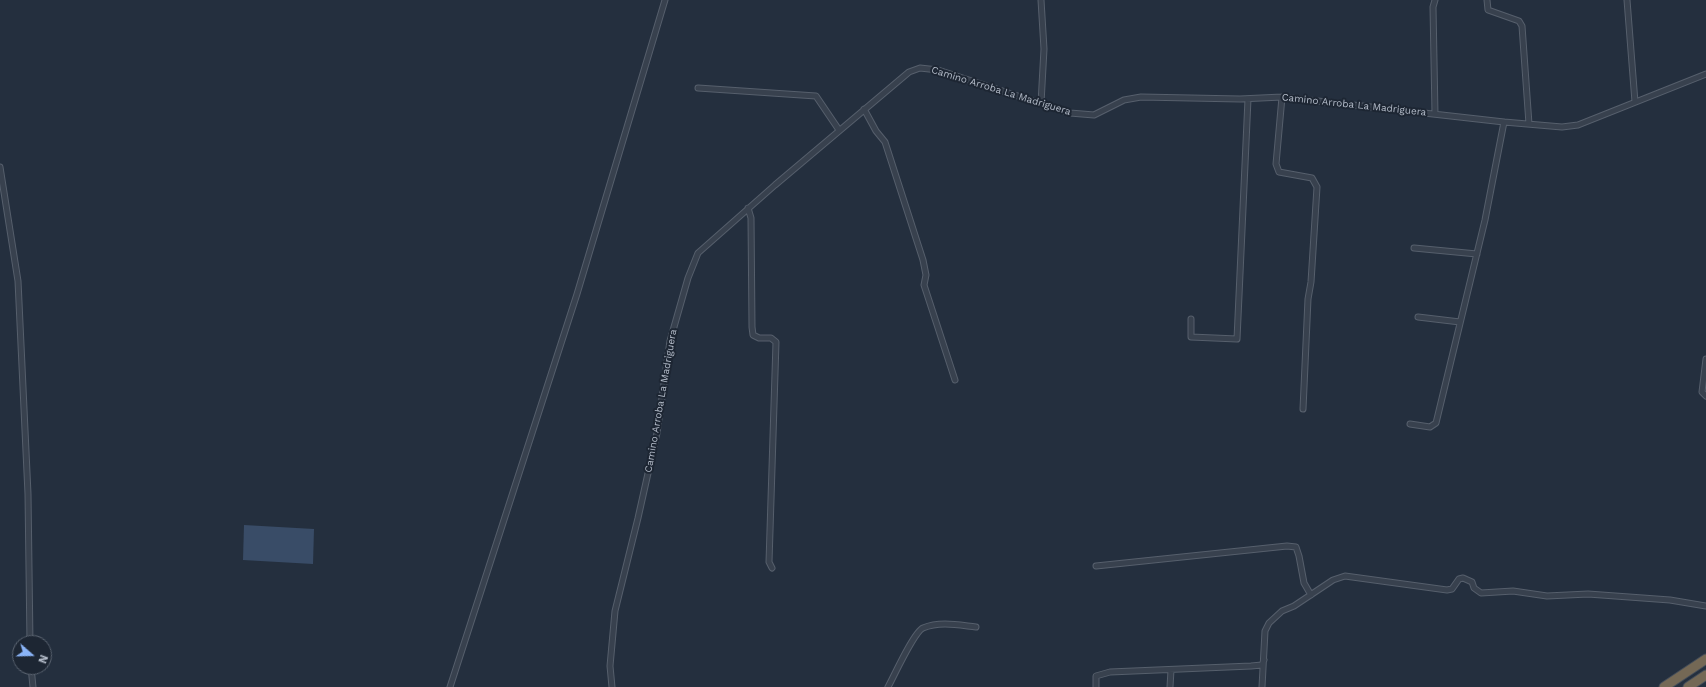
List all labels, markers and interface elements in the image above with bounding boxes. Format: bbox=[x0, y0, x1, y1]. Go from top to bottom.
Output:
street label: Camino Arroba La Madriguera bbox=[930, 64, 1072, 118]
street label: Camino Arroba La Madriguera bbox=[1281, 91, 1427, 119]
street label: Camino Arroba La Madriguera bbox=[642, 328, 680, 474]
north arrow bbox=[12, 635, 52, 675]
text: N bbox=[35, 653, 50, 665]

